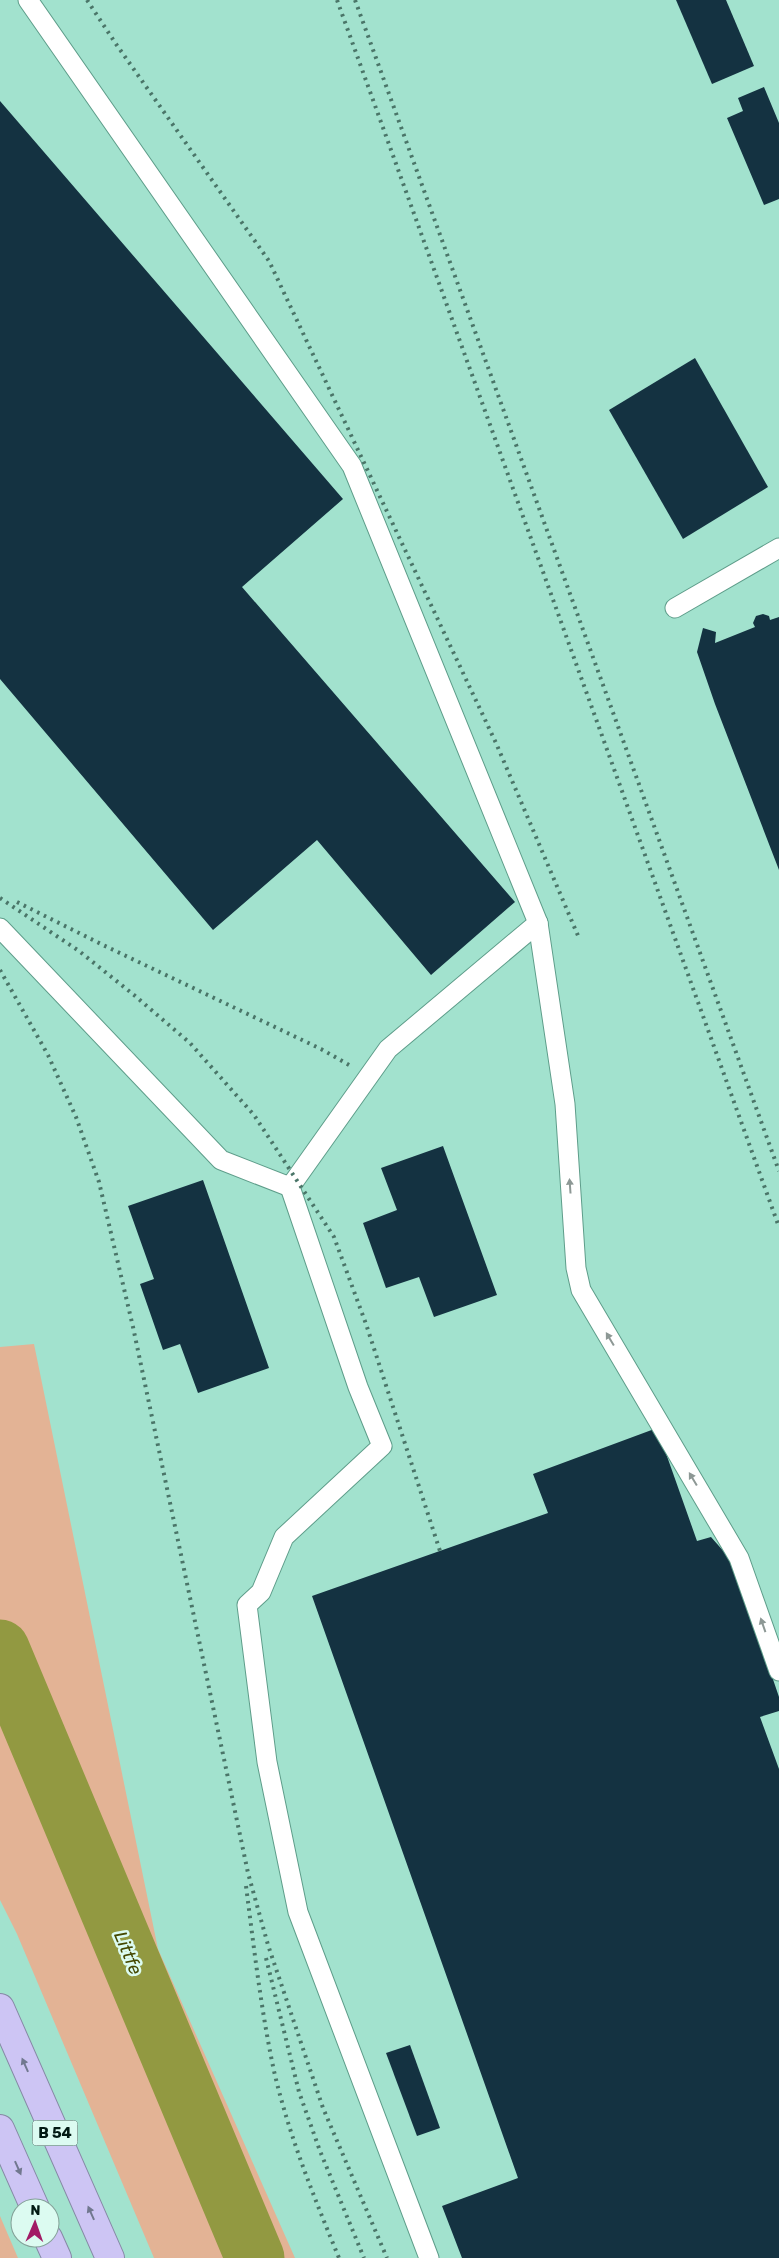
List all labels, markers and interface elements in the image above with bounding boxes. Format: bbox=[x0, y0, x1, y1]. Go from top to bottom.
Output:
one-way arrow bbox=[566, 1177, 574, 1193]
one-way arrow bbox=[605, 1333, 614, 1346]
one-way arrow bbox=[688, 1473, 697, 1486]
one-way arrow bbox=[759, 1617, 767, 1632]
water label: Littfe bbox=[109, 1928, 147, 1978]
one-way arrow bbox=[21, 2058, 29, 2072]
road number: B 54 bbox=[32, 2120, 78, 2146]
one-way arrow bbox=[14, 2161, 22, 2175]
north arrow bbox=[10, 2198, 60, 2248]
text: N bbox=[30, 2202, 41, 2219]
one-way arrow bbox=[86, 2206, 94, 2220]

